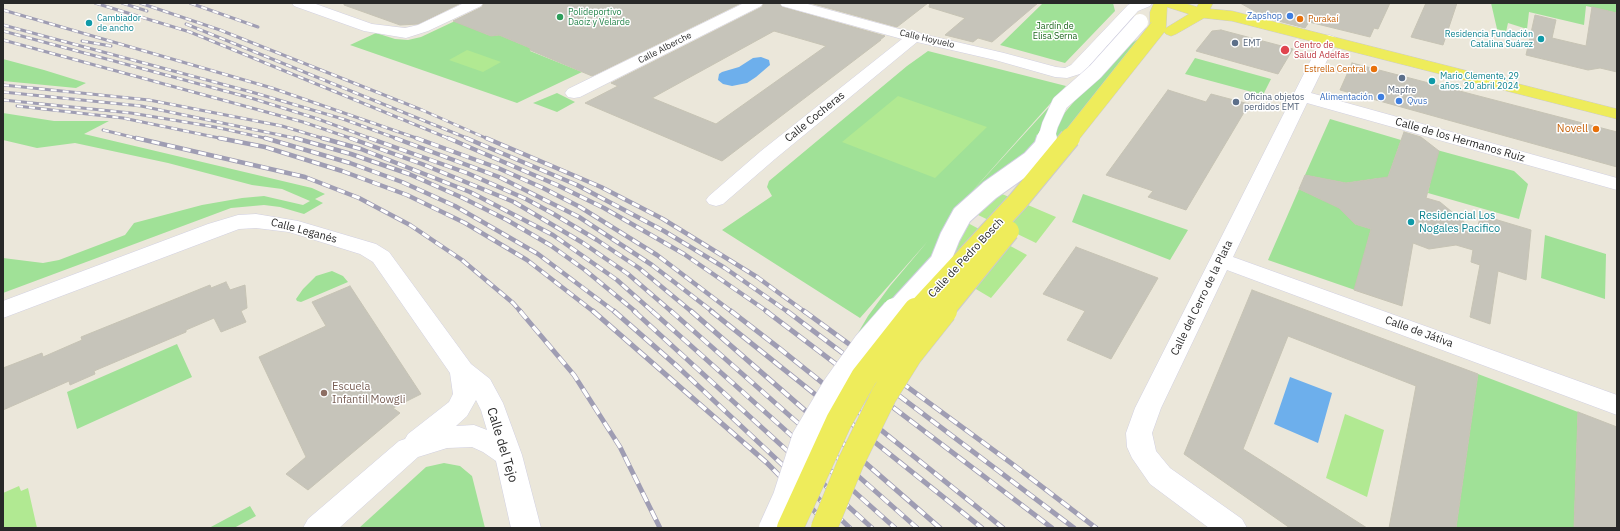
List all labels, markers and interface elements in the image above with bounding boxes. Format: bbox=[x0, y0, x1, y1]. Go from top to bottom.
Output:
place label: Polideportivo Daoíz y Velarde bbox=[568, 7, 630, 28]
place label: Zapshop bbox=[1247, 11, 1282, 21]
marker: Zapshop bbox=[1285, 11, 1295, 21]
marker: Polideportivo Daoíz y Velarde bbox=[555, 12, 565, 22]
place label: Cambiador de ancho bbox=[97, 13, 141, 34]
marker: Purakaí bbox=[1295, 14, 1305, 24]
place label: Purakaí bbox=[1308, 14, 1338, 24]
marker: Cambiador de ancho bbox=[84, 18, 94, 28]
park label: Jardín de Elisa Serna bbox=[1033, 21, 1077, 42]
street label: Calle Hoyuelo bbox=[899, 27, 955, 51]
place label: Residencia Fundación Catalina Suárez bbox=[1445, 29, 1533, 50]
street label: Calle Alberche bbox=[636, 30, 694, 66]
marker: Residencia Fundación Catalina Suárez bbox=[1536, 34, 1546, 44]
marker: EMT bbox=[1230, 38, 1240, 48]
place label: EMT bbox=[1243, 38, 1261, 48]
place label: Centro de Salud Adelfas bbox=[1294, 40, 1349, 61]
marker: Centro de Salud Adelfas bbox=[1279, 44, 1291, 56]
place label: Estrella Central bbox=[1304, 64, 1366, 74]
marker: Estrella Central bbox=[1369, 64, 1379, 74]
place label: Mario Clemente, 29 años. 20 abril 2024 bbox=[1440, 71, 1519, 92]
marker: Mapfre bbox=[1397, 73, 1407, 83]
marker: Mario Clemente, 29 años. 20 abril 2024 bbox=[1427, 76, 1437, 86]
place label: Mapfre bbox=[1388, 85, 1416, 95]
street label: Calle Cocheras bbox=[782, 89, 848, 145]
place label: Oficina objetos perdidos EMT bbox=[1244, 92, 1304, 113]
place label: Alimentación bbox=[1320, 92, 1373, 102]
marker: Alimentación bbox=[1376, 92, 1386, 102]
marker: Qvus bbox=[1394, 96, 1404, 106]
place label: Qvus bbox=[1407, 96, 1427, 106]
marker: Oficina objetos perdidos EMT bbox=[1231, 97, 1241, 107]
street label: Calle de los Hermanos Ruiz bbox=[1394, 115, 1526, 165]
place label: Novell bbox=[1557, 122, 1588, 136]
marker: Novell bbox=[1591, 124, 1601, 134]
place label: Residencial Los Nogales Pacifico bbox=[1419, 209, 1500, 235]
street label: Calle de Pedro Bosch bbox=[926, 215, 1006, 301]
street label: Calle Leganés bbox=[269, 216, 339, 246]
marker: Residencial Los Nogales Pacifico bbox=[1406, 217, 1416, 227]
street label: Calle del Cerro de la Plata bbox=[1168, 238, 1236, 358]
street label: Calle de Játiva bbox=[1383, 314, 1455, 350]
place label: Escuela Infantil Mowgli bbox=[332, 380, 405, 406]
marker: Escuela Infantil Mowgli bbox=[319, 388, 329, 398]
street label: Calle del Tejo bbox=[483, 406, 521, 484]

